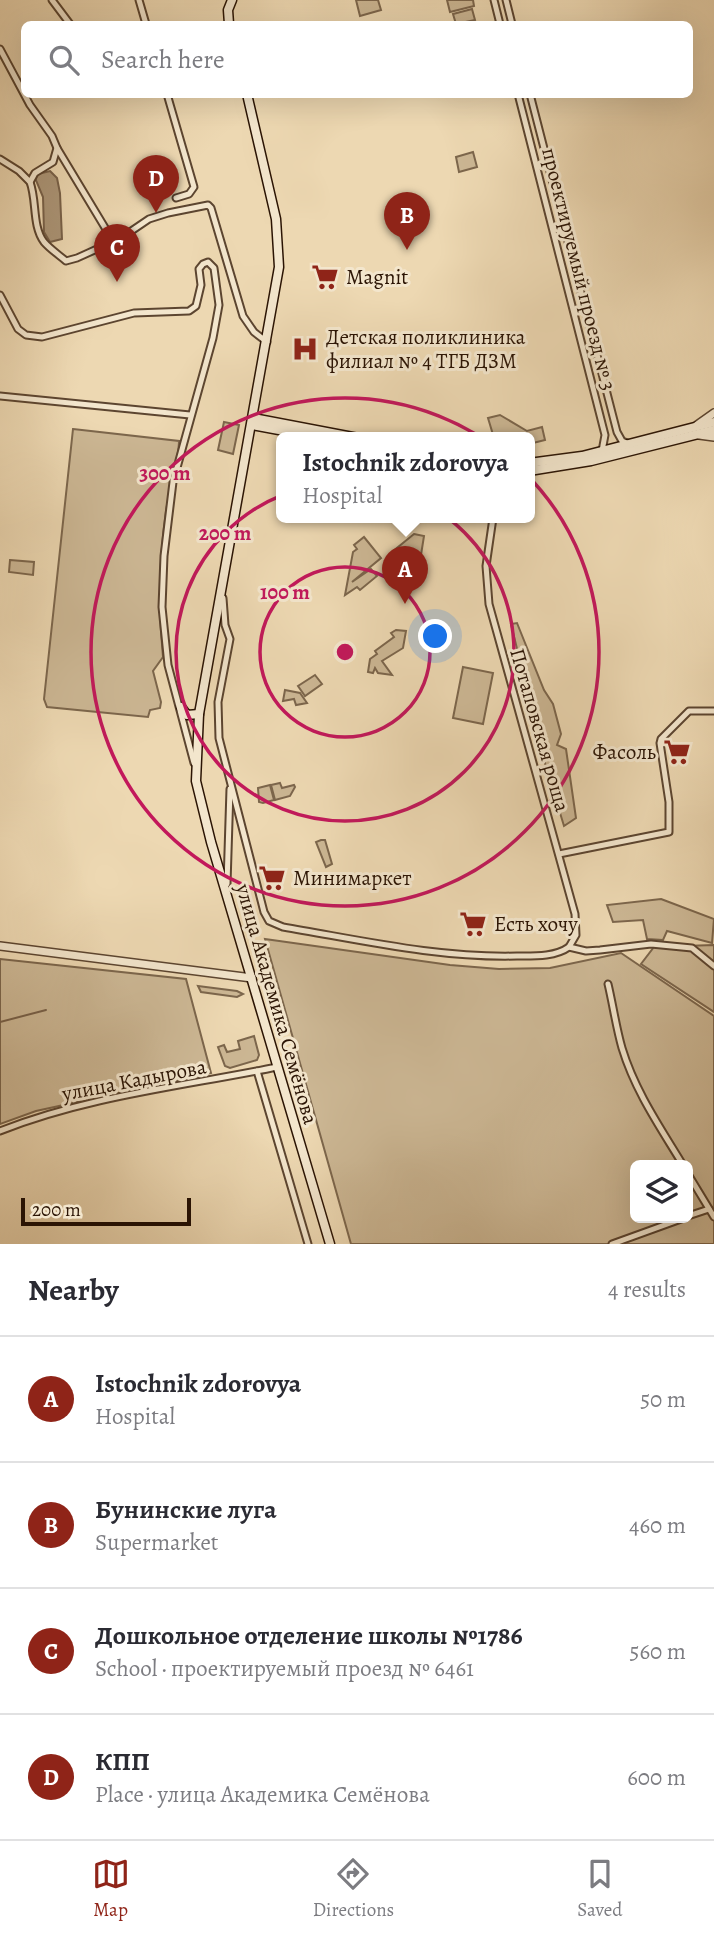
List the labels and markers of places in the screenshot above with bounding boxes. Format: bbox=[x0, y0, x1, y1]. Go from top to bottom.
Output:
pin: D bbox=[133, 155, 179, 213]
pin: B bbox=[384, 192, 430, 250]
pin: C bbox=[94, 224, 140, 282]
supermarket icon: Magnit bbox=[310, 262, 340, 292]
place label: Magnit bbox=[346, 263, 408, 291]
place label: Детская поликлиника филиал № 4 ТГБ ДЗМ bbox=[326, 323, 526, 375]
hospital icon: Детская поликлиника филиал № 4 ТГБ ДЗМ bbox=[290, 334, 320, 364]
pin: A bbox=[382, 546, 428, 604]
centre of rings bbox=[333, 640, 357, 664]
supermarket icon: Фасоль bbox=[662, 737, 692, 767]
place label: Фасоль bbox=[593, 738, 656, 766]
supermarket icon: Минимаркет bbox=[257, 863, 287, 893]
place label: Минимаркет bbox=[293, 864, 412, 892]
supermarket icon: Есть хочу bbox=[458, 909, 488, 939]
place label: Есть хочу bbox=[494, 910, 578, 938]

